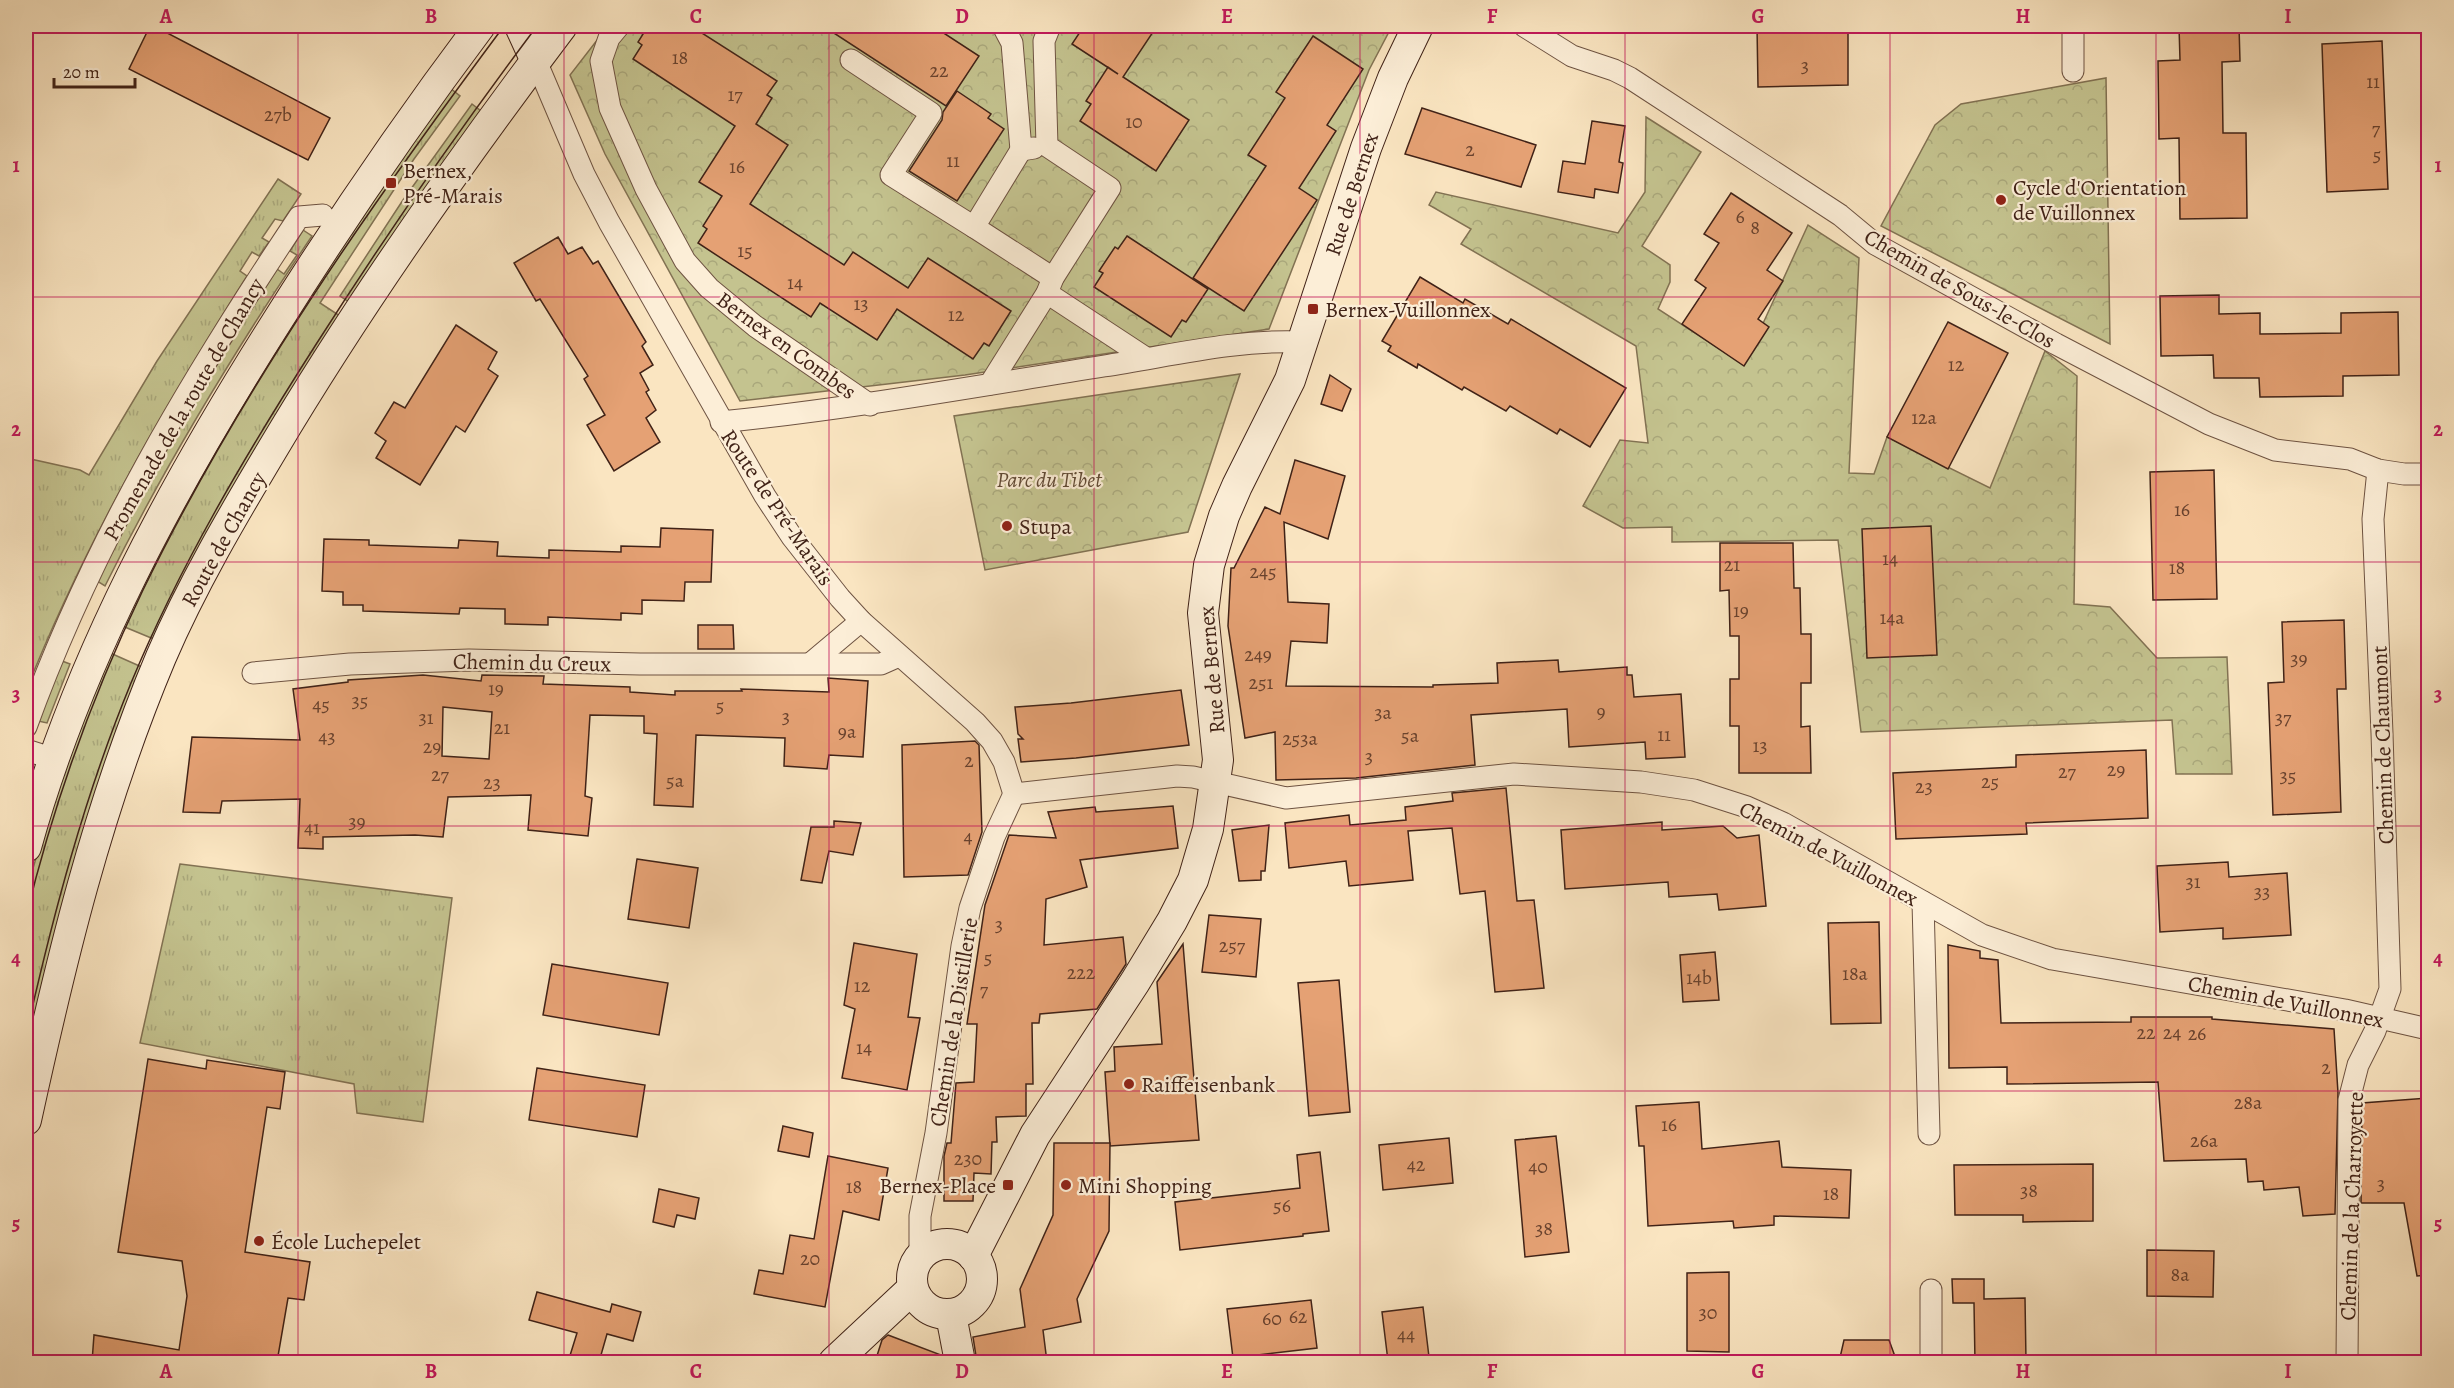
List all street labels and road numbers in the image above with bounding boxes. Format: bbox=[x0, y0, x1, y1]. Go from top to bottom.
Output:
street label: Rue de Bernex bbox=[1318, 128, 1386, 260]
street label: Chemin de Sous-le-Clos bbox=[1858, 222, 2061, 356]
street label: Promenade de la route de Chancy bbox=[96, 272, 272, 547]
street label: Bernex en Combes bbox=[710, 285, 862, 407]
street label: Route de Pré-Marais bbox=[714, 423, 841, 592]
street label: Route de Chancy bbox=[174, 466, 273, 612]
street label: Rue de Bernex bbox=[1191, 604, 1233, 735]
street label: Chemin de Chaumont bbox=[2365, 645, 2401, 845]
street label: Chemin du Creux bbox=[453, 647, 612, 679]
street label: Chemin de Vuillonnex bbox=[1734, 794, 1924, 914]
street label: Chemin de la Distillerie bbox=[923, 915, 985, 1129]
street label: Chemin de Vuillonnex bbox=[2185, 968, 2387, 1036]
street label: Chemin de la Charroyette bbox=[2333, 1091, 2371, 1321]

